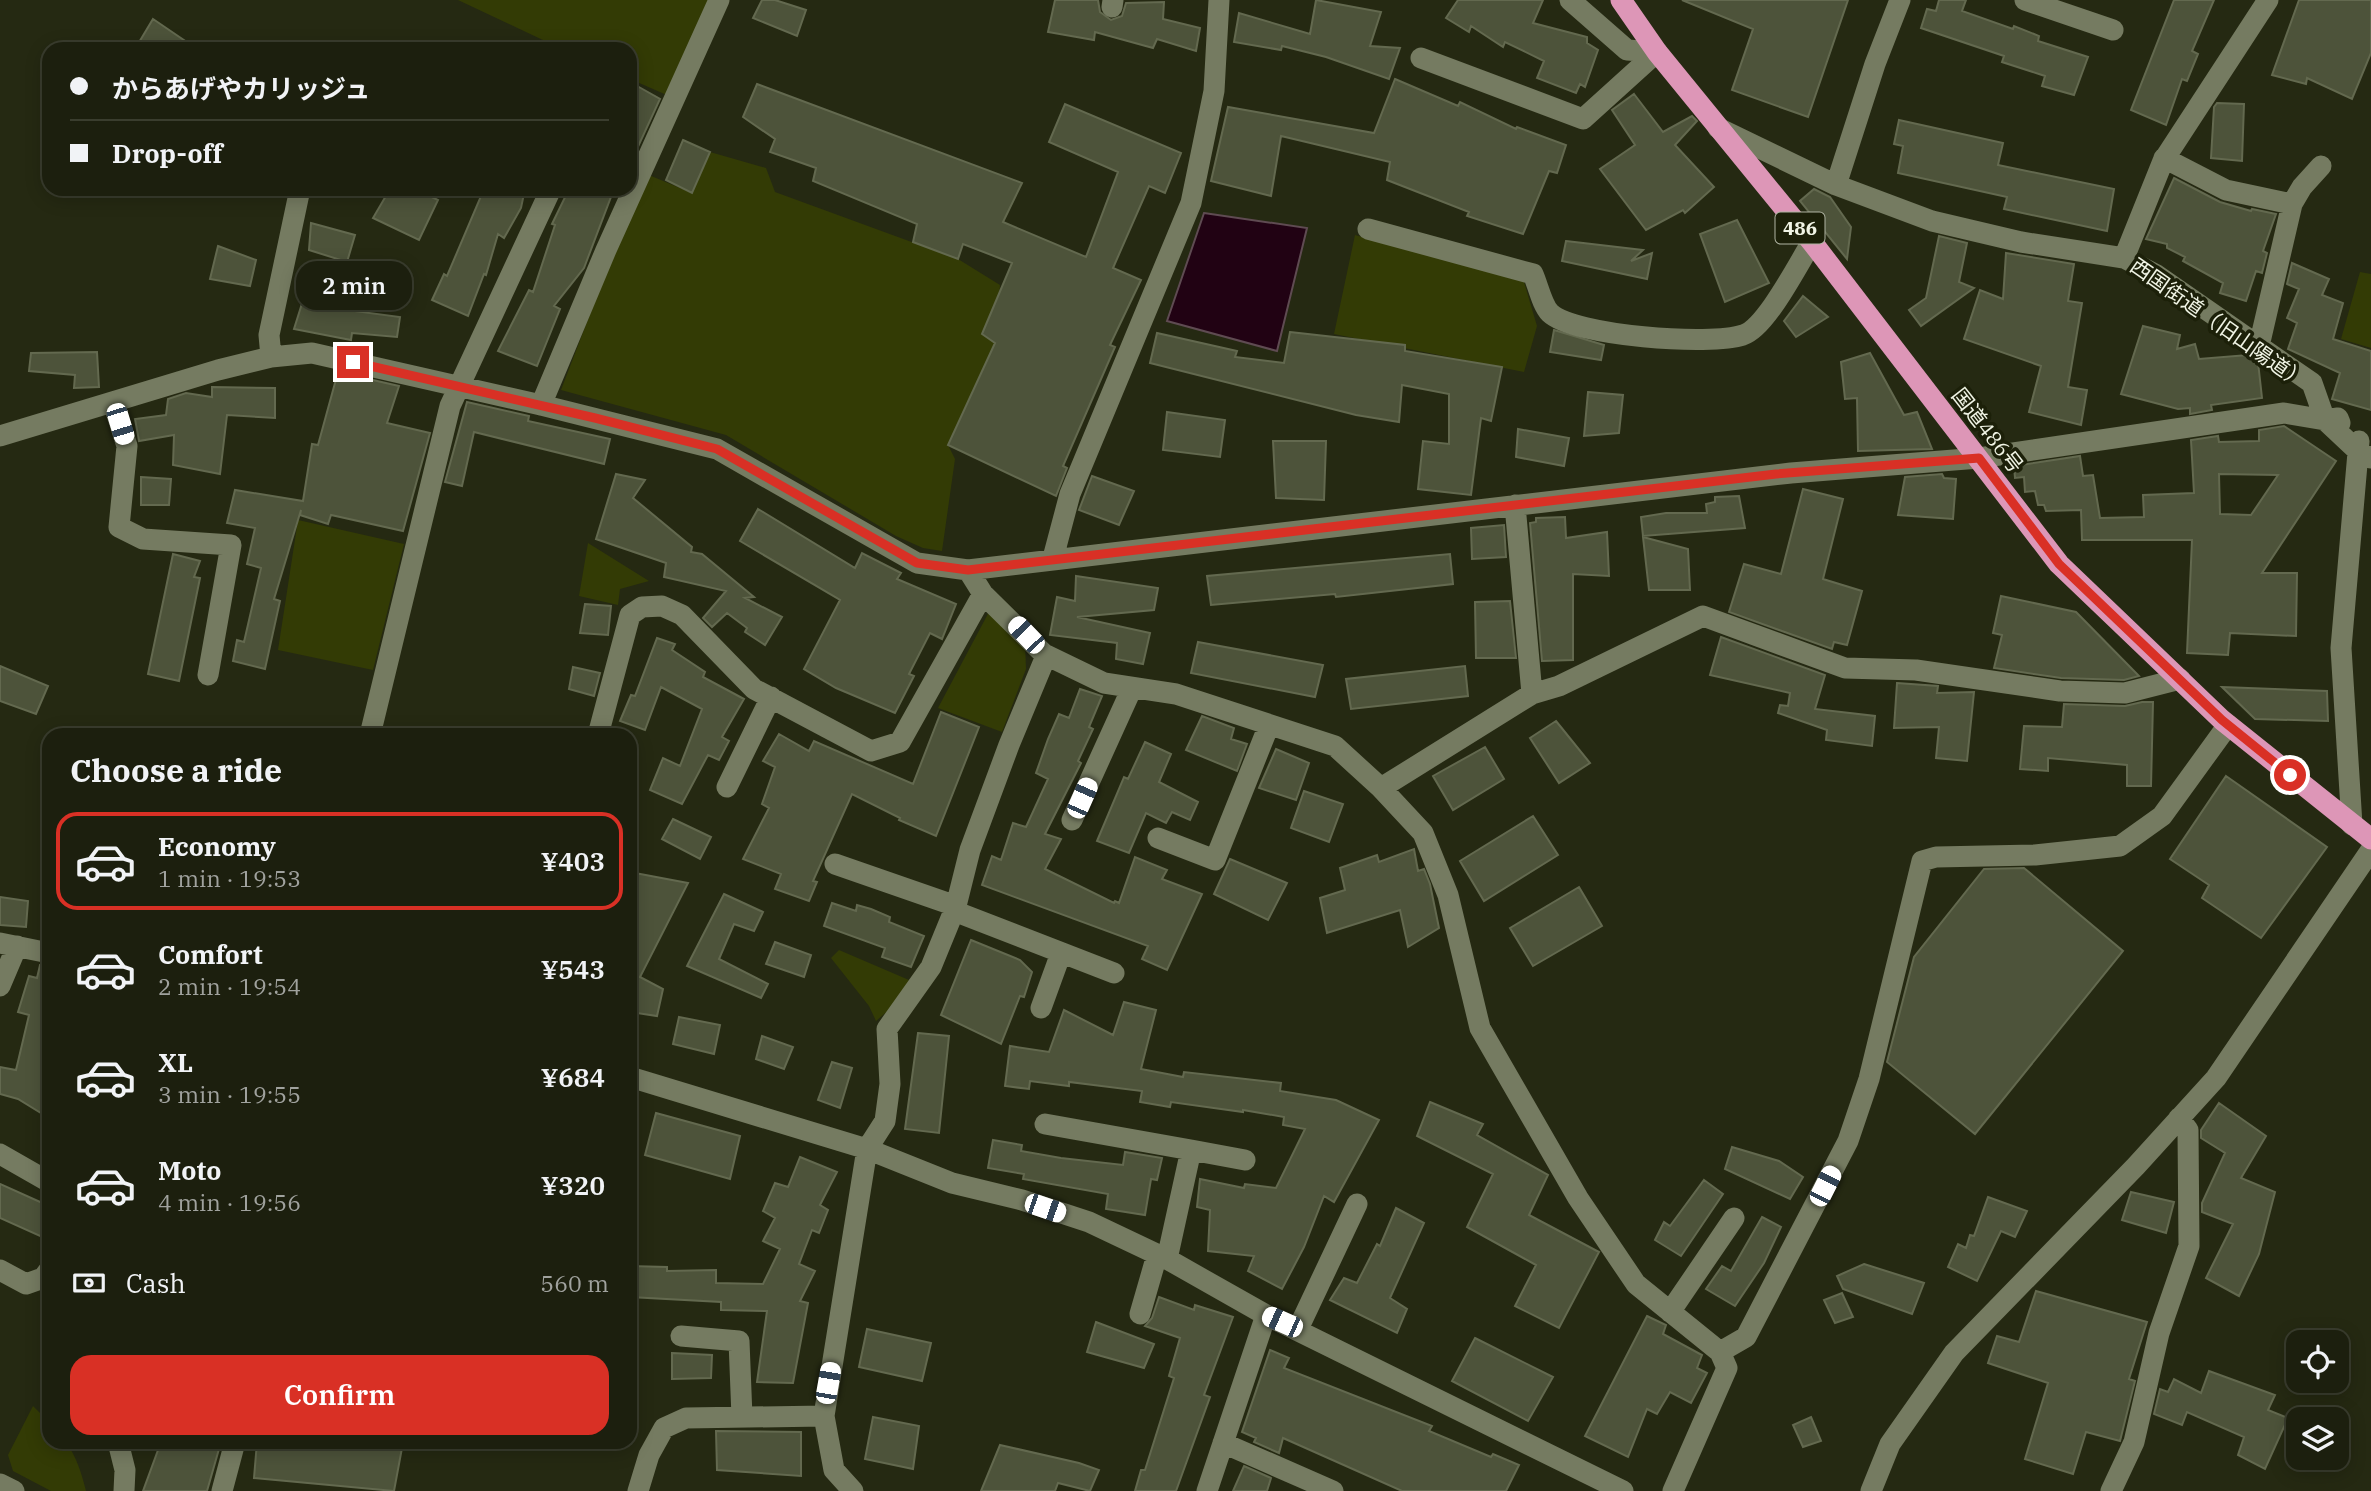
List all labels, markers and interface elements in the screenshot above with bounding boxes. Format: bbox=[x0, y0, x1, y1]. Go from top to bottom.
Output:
text: からあげやカリッジュ bbox=[112, 71, 370, 105]
text: Drop-off bbox=[112, 136, 223, 170]
road number: 486 bbox=[1776, 212, 1825, 244]
street label: 西国街道（旧山陽道） bbox=[2125, 251, 2313, 395]
callout: 2 min bbox=[295, 260, 411, 310]
text: 2 min bbox=[322, 270, 386, 300]
route end bbox=[337, 346, 369, 378]
street label: 国道486号 bbox=[1946, 382, 2030, 478]
car bbox=[104, 401, 137, 447]
car bbox=[1004, 613, 1049, 657]
text: Choose a ride bbox=[70, 749, 282, 791]
route start bbox=[2274, 759, 2306, 791]
car bbox=[1064, 775, 1101, 821]
text: Economy bbox=[158, 829, 276, 863]
icon: car bbox=[74, 830, 137, 893]
text: ¥403 bbox=[541, 844, 605, 878]
text: 1 min · 19:53 bbox=[158, 863, 301, 893]
text: Comfort bbox=[158, 937, 263, 971]
icon: car bbox=[74, 938, 137, 1001]
text: ¥543 bbox=[541, 952, 605, 986]
text: 2 min · 19:54 bbox=[158, 971, 301, 1001]
text: XL bbox=[158, 1045, 193, 1079]
icon: car bbox=[74, 1046, 137, 1109]
text: ¥684 bbox=[541, 1060, 605, 1094]
text: 3 min · 19:55 bbox=[158, 1079, 301, 1109]
text: Moto bbox=[158, 1153, 221, 1187]
icon: car bbox=[74, 1154, 137, 1217]
car bbox=[1807, 1163, 1844, 1209]
text: ¥320 bbox=[541, 1168, 605, 1202]
text: 4 min · 19:56 bbox=[158, 1187, 301, 1217]
car bbox=[1022, 1191, 1069, 1225]
icon: cash bbox=[70, 1264, 108, 1302]
text: Cash bbox=[126, 1266, 186, 1300]
text: 560 m bbox=[540, 1268, 609, 1298]
car bbox=[1259, 1304, 1306, 1340]
map controls bbox=[2286, 1330, 2349, 1470]
button: locate bbox=[2286, 1330, 2349, 1393]
button: Confirm bbox=[70, 1355, 609, 1435]
car bbox=[815, 1360, 842, 1406]
button: layers bbox=[2286, 1407, 2349, 1470]

